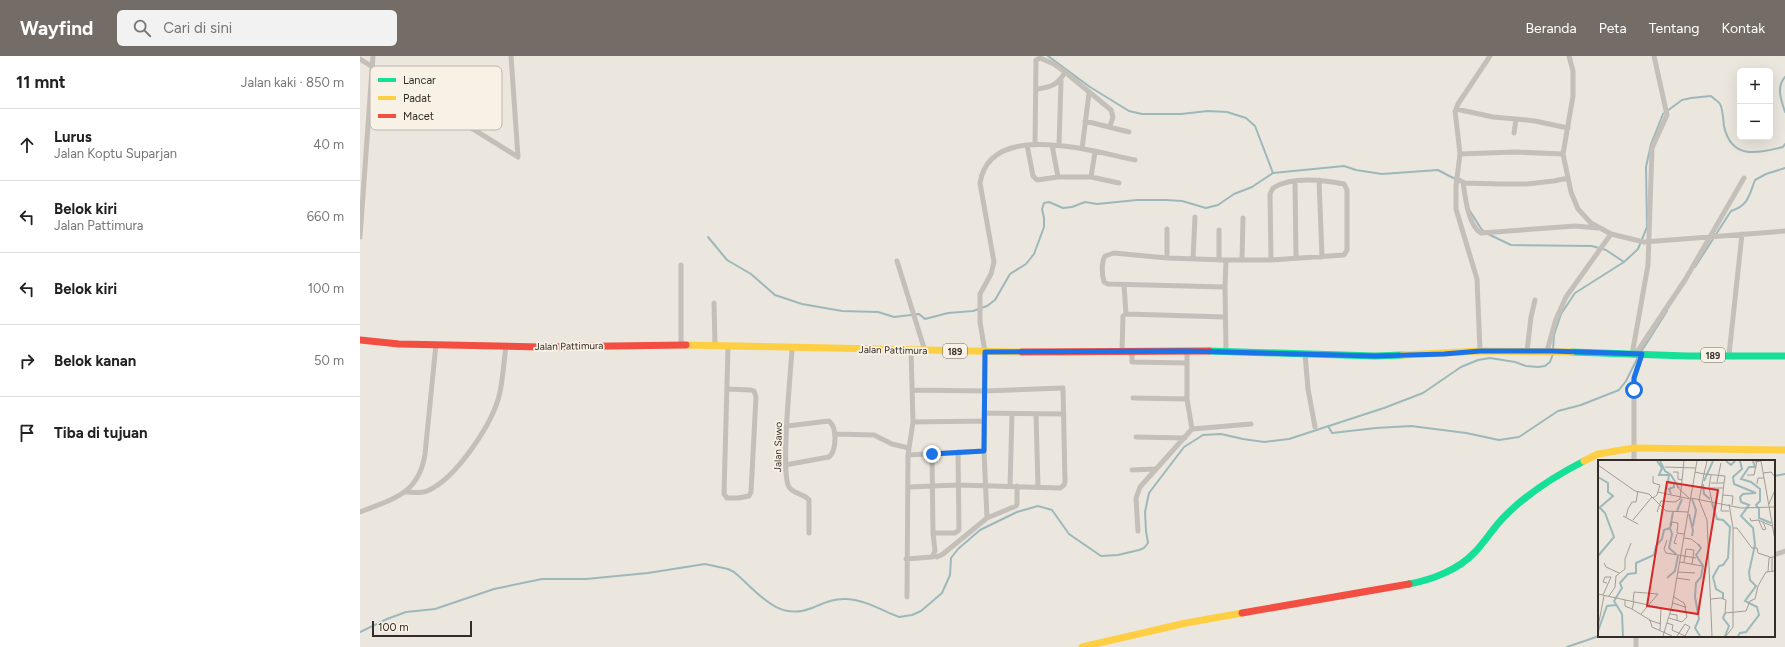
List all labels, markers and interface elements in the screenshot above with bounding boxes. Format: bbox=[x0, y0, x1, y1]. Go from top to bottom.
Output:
search box bbox=[117, 10, 397, 46]
text: Wayfind bbox=[20, 17, 93, 40]
icon: search bbox=[131, 17, 153, 39]
text: Cari di sini bbox=[163, 19, 232, 37]
text: Beranda bbox=[1525, 20, 1577, 37]
text: Peta bbox=[1599, 20, 1627, 37]
text: Tentang bbox=[1649, 20, 1699, 37]
text: Kontak bbox=[1721, 20, 1765, 37]
legend bbox=[370, 66, 502, 130]
map controls bbox=[1737, 68, 1773, 140]
button: + bbox=[1737, 68, 1773, 104]
text: 11 mnt bbox=[16, 72, 66, 92]
text: Lancar bbox=[403, 74, 436, 87]
text: Jalan kaki · 850 m bbox=[241, 75, 344, 90]
text: Padat bbox=[403, 92, 431, 105]
button: − bbox=[1737, 104, 1773, 140]
text: Macet bbox=[403, 110, 434, 123]
text: Lurus bbox=[54, 128, 92, 146]
icon: ahead bbox=[16, 134, 38, 156]
text: 40 m bbox=[313, 137, 344, 152]
text: Jalan Koptu Suparjan bbox=[54, 146, 177, 161]
text: Belok kiri bbox=[54, 200, 117, 218]
icon: left bbox=[16, 206, 38, 228]
text: 660 m bbox=[307, 209, 344, 224]
text: Jalan Pattimura bbox=[54, 218, 144, 233]
icon: left bbox=[16, 278, 38, 300]
text: Belok kiri bbox=[54, 280, 117, 298]
text: 100 m bbox=[308, 281, 344, 296]
street label: Jalan Pattimura bbox=[534, 339, 604, 353]
street label: Jalan Pattimura bbox=[858, 343, 928, 357]
road number: 189 bbox=[943, 344, 967, 358]
road number: 189 bbox=[1701, 348, 1725, 362]
icon: right bbox=[16, 350, 38, 372]
text: Belok kanan bbox=[54, 352, 136, 370]
text: 50 m bbox=[314, 353, 344, 368]
route start bbox=[1625, 381, 1643, 399]
icon: arrive bbox=[16, 422, 38, 444]
street label: Jalan Sawo bbox=[771, 422, 785, 472]
text: Tiba di tujuan bbox=[54, 424, 148, 442]
route end bbox=[923, 445, 941, 463]
inset map bbox=[1598, 460, 1775, 637]
scale bar bbox=[372, 619, 472, 638]
text: 100 m bbox=[378, 621, 409, 634]

